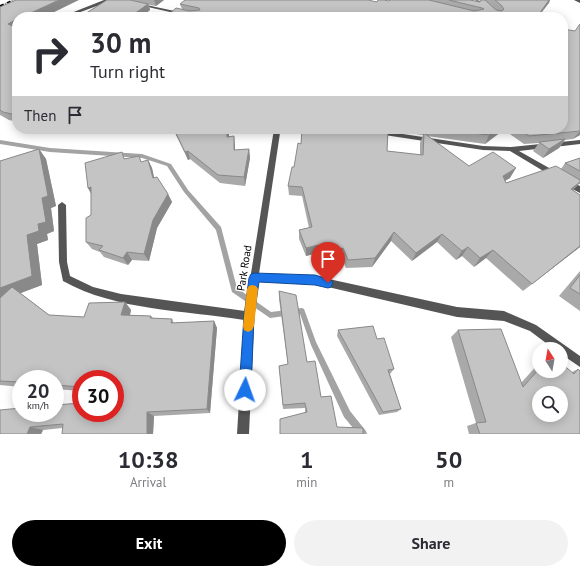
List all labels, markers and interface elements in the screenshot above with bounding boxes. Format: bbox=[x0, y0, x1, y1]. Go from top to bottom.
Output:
text: 30 m bbox=[90, 24, 151, 61]
icon: right bbox=[24, 28, 76, 80]
text: Turn right bbox=[90, 60, 165, 83]
icon: arrive bbox=[64, 104, 86, 126]
text: Then bbox=[24, 106, 56, 125]
pin bbox=[311, 242, 345, 283]
street label: Park Road bbox=[233, 244, 255, 292]
icon: arrive bbox=[317, 248, 339, 270]
north arrow bbox=[532, 342, 568, 378]
map controls bbox=[532, 342, 568, 422]
position arrow bbox=[224, 369, 266, 411]
speed limit sign: 30 bbox=[72, 370, 124, 422]
text: 20 bbox=[27, 378, 49, 404]
button: search bbox=[532, 386, 568, 422]
text: km/h bbox=[27, 399, 49, 412]
text: 10:38 bbox=[118, 444, 179, 475]
text: 1 bbox=[300, 444, 314, 475]
text: 50 bbox=[435, 444, 462, 475]
text: Arrival bbox=[130, 474, 166, 491]
text: min bbox=[296, 474, 317, 491]
text: m bbox=[443, 474, 454, 491]
button: Exit bbox=[12, 520, 286, 566]
button: Share bbox=[294, 520, 568, 566]

